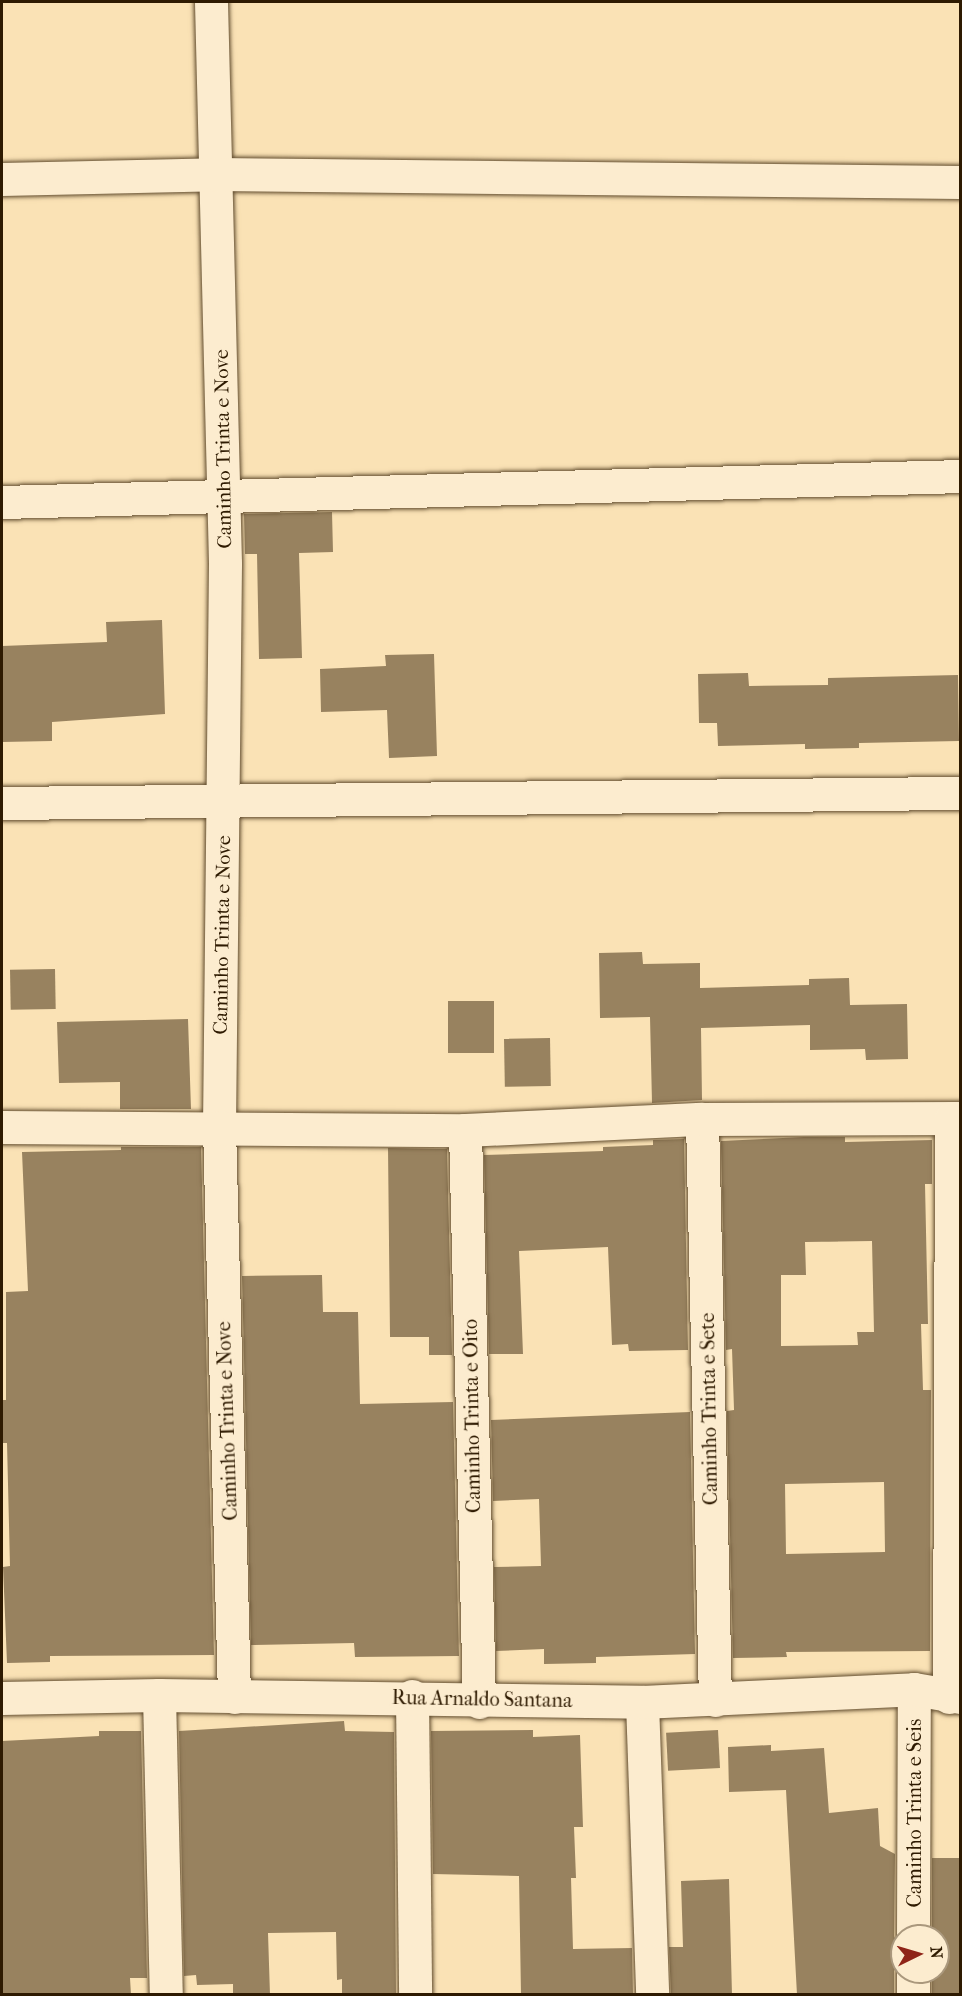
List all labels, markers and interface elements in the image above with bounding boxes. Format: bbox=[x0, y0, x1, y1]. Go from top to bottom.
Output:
street label: Caminho Trinta e Nove bbox=[209, 349, 237, 549]
street label: Caminho Trinta e Nove bbox=[208, 835, 236, 1035]
street label: Caminho Trinta e Sete bbox=[695, 1313, 723, 1505]
street label: Caminho Trinta e Oito bbox=[458, 1319, 486, 1513]
street label: Caminho Trinta e Nove bbox=[212, 1321, 242, 1521]
street label: Rua Arnaldo Santana bbox=[392, 1685, 572, 1713]
street label: Caminho Trinta e Seis bbox=[902, 1719, 926, 1907]
north arrow bbox=[890, 1924, 950, 1984]
text: N bbox=[926, 1946, 946, 1959]

